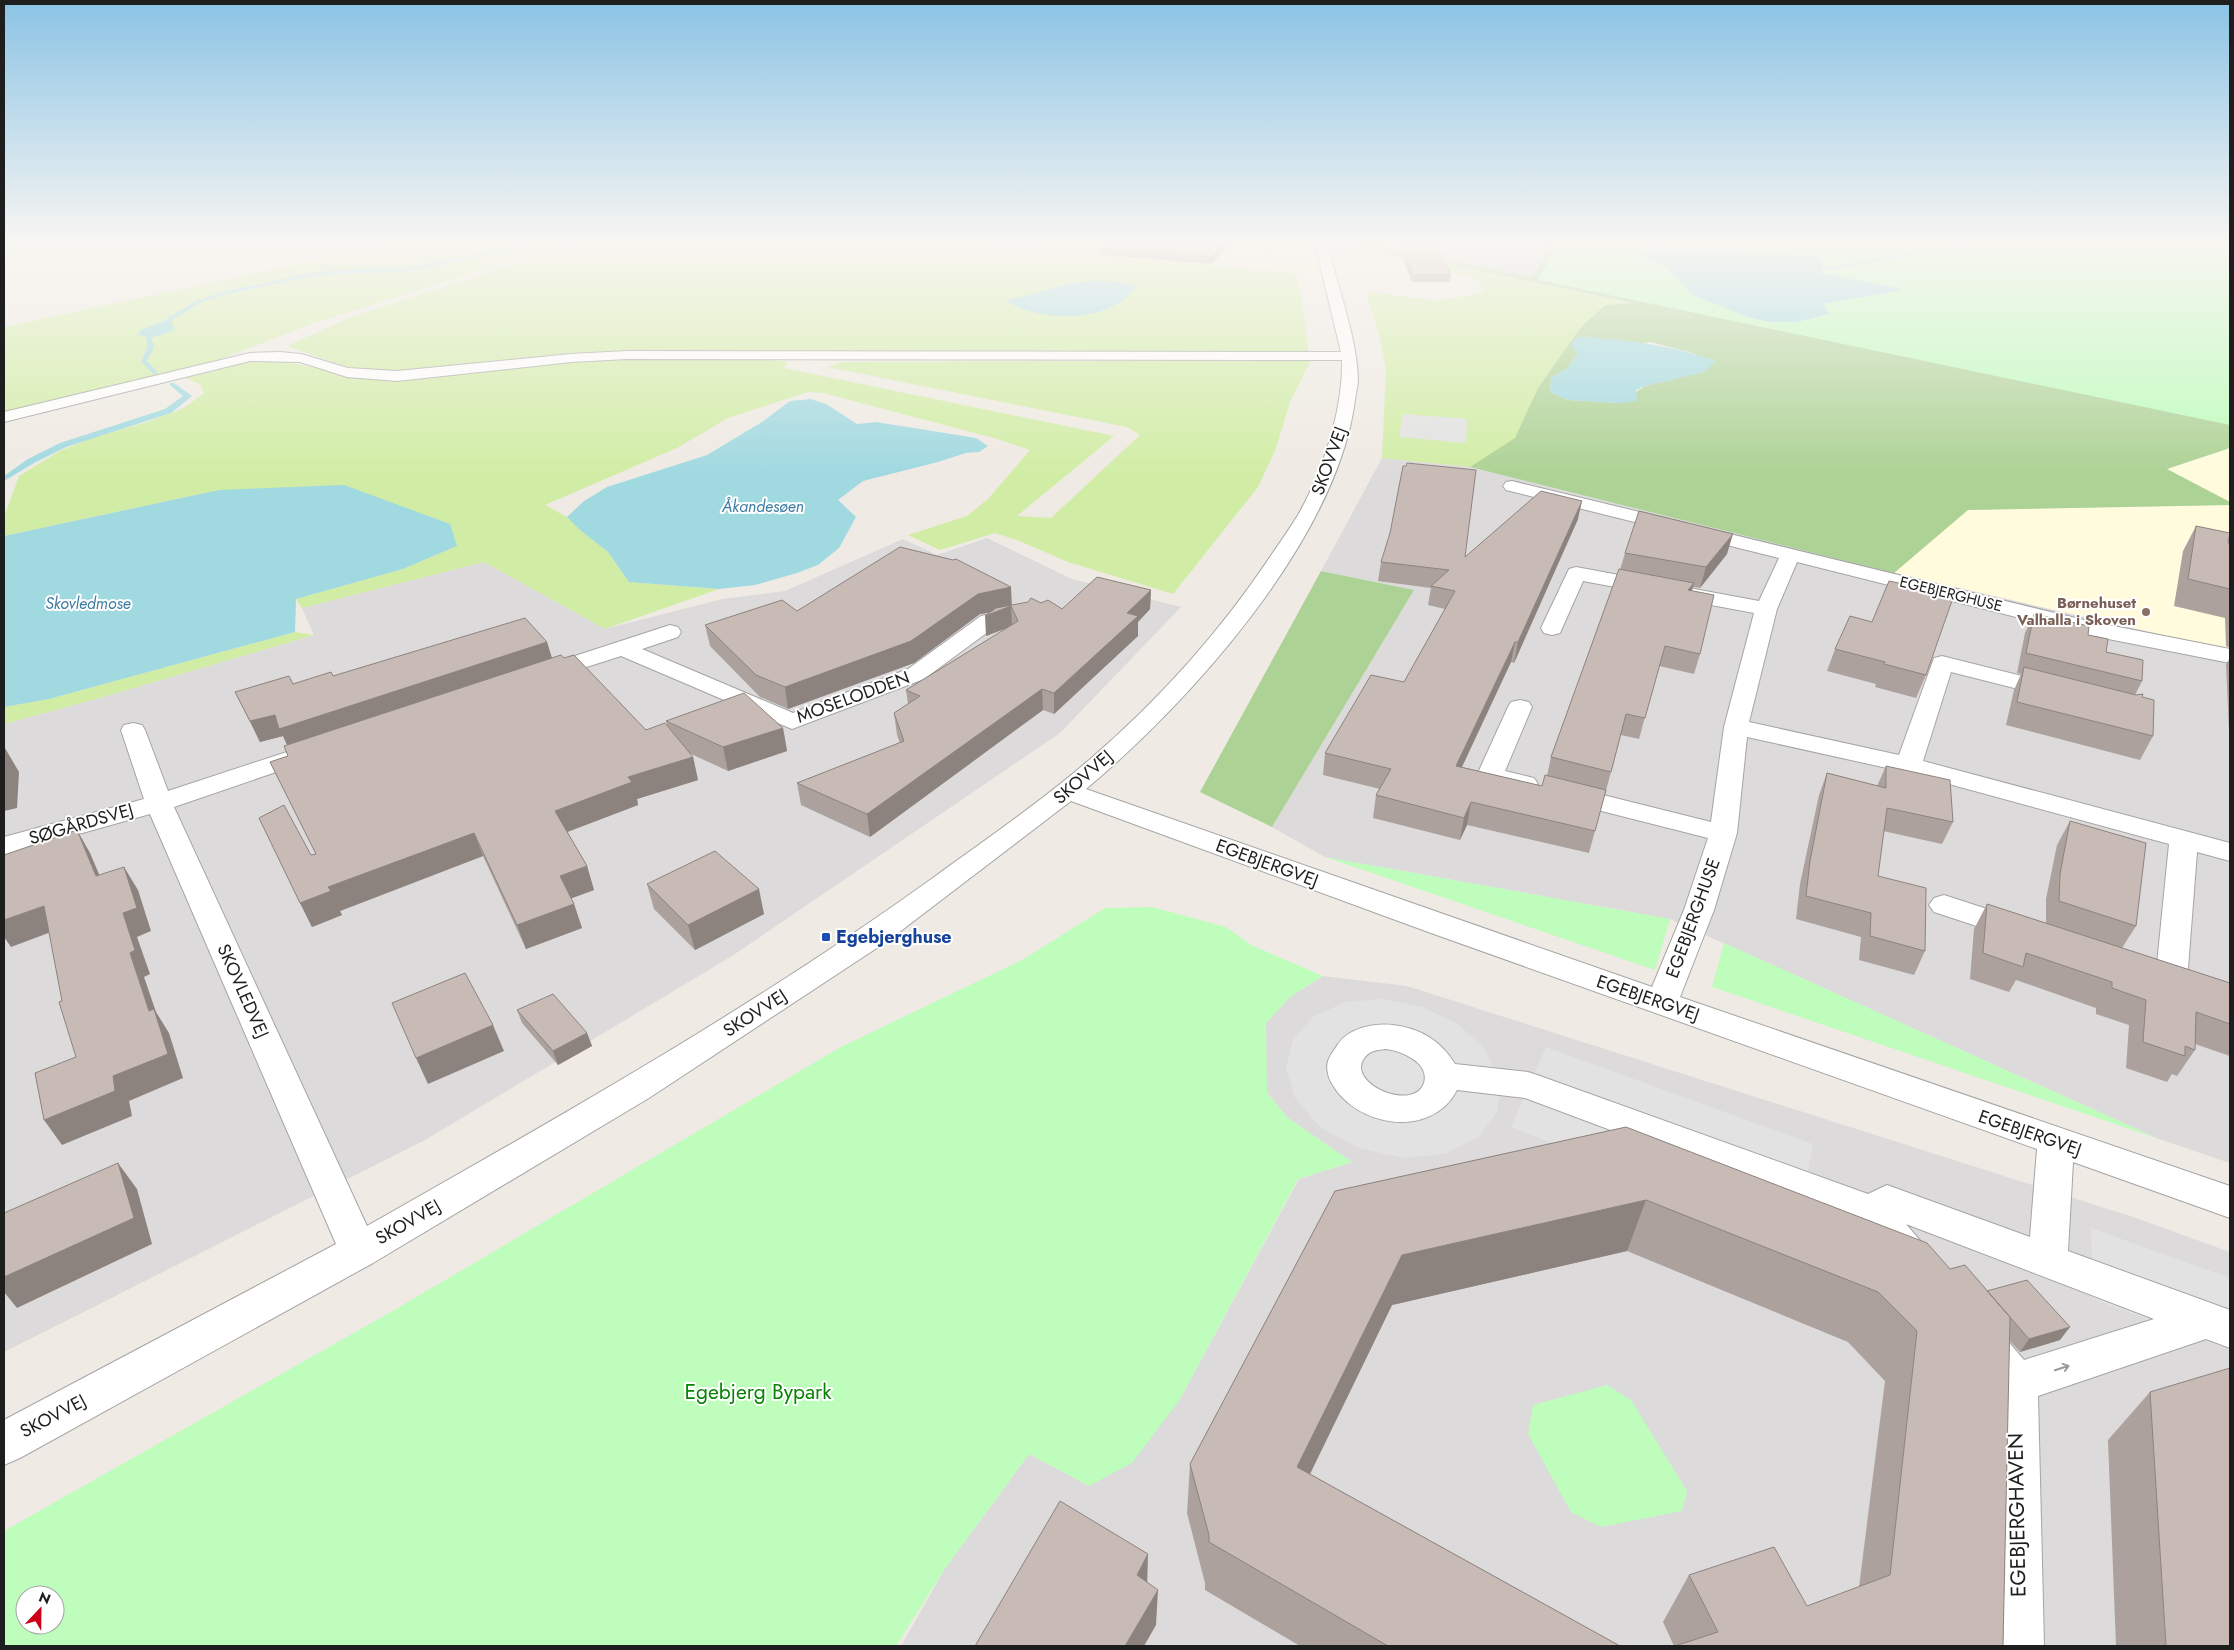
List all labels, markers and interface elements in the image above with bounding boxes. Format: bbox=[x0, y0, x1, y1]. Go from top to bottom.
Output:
street label: SKOVVEJ bbox=[1305, 423, 1353, 499]
water label: Åkandesøen bbox=[721, 495, 804, 518]
street label: EGEBJERGHUSE bbox=[1897, 571, 2005, 617]
water label: Skovledmose bbox=[45, 592, 131, 615]
place label: Børnehuset Valhalla i Skoven bbox=[2016, 592, 2136, 631]
marker: Børnehuset Valhalla i Skoven bbox=[2140, 606, 2152, 618]
street label: MOSELODDEN bbox=[793, 664, 913, 730]
street label: SKOVVEJ bbox=[1048, 744, 1118, 810]
street label: SØGÅRDSVEJ bbox=[26, 797, 136, 851]
street label: EGEBJERGVEJ bbox=[1212, 832, 1322, 894]
street label: EGEBJERGHUSE bbox=[1659, 854, 1727, 982]
place label: Egebjerghuse bbox=[836, 924, 952, 950]
marker: Egebjerghuse bbox=[820, 931, 832, 943]
street label: SKOVLEDVEJ bbox=[211, 940, 275, 1042]
street label: EGEBJERGVEJ bbox=[1593, 968, 1703, 1028]
street label: SKOVVEJ bbox=[718, 983, 792, 1043]
street label: EGEBJERGVEJ bbox=[1975, 1103, 2085, 1163]
street label: SKOVVEJ bbox=[371, 1193, 445, 1251]
one-way arrow bbox=[2054, 1362, 2070, 1372]
park label: Egebjerg Bypark bbox=[685, 1377, 832, 1407]
street label: SKOVVEJ bbox=[15, 1388, 91, 1444]
street label: EGEBJERGHAVEN bbox=[2001, 1433, 2033, 1597]
north arrow bbox=[15, 1585, 65, 1635]
text: N bbox=[36, 1587, 54, 1609]

